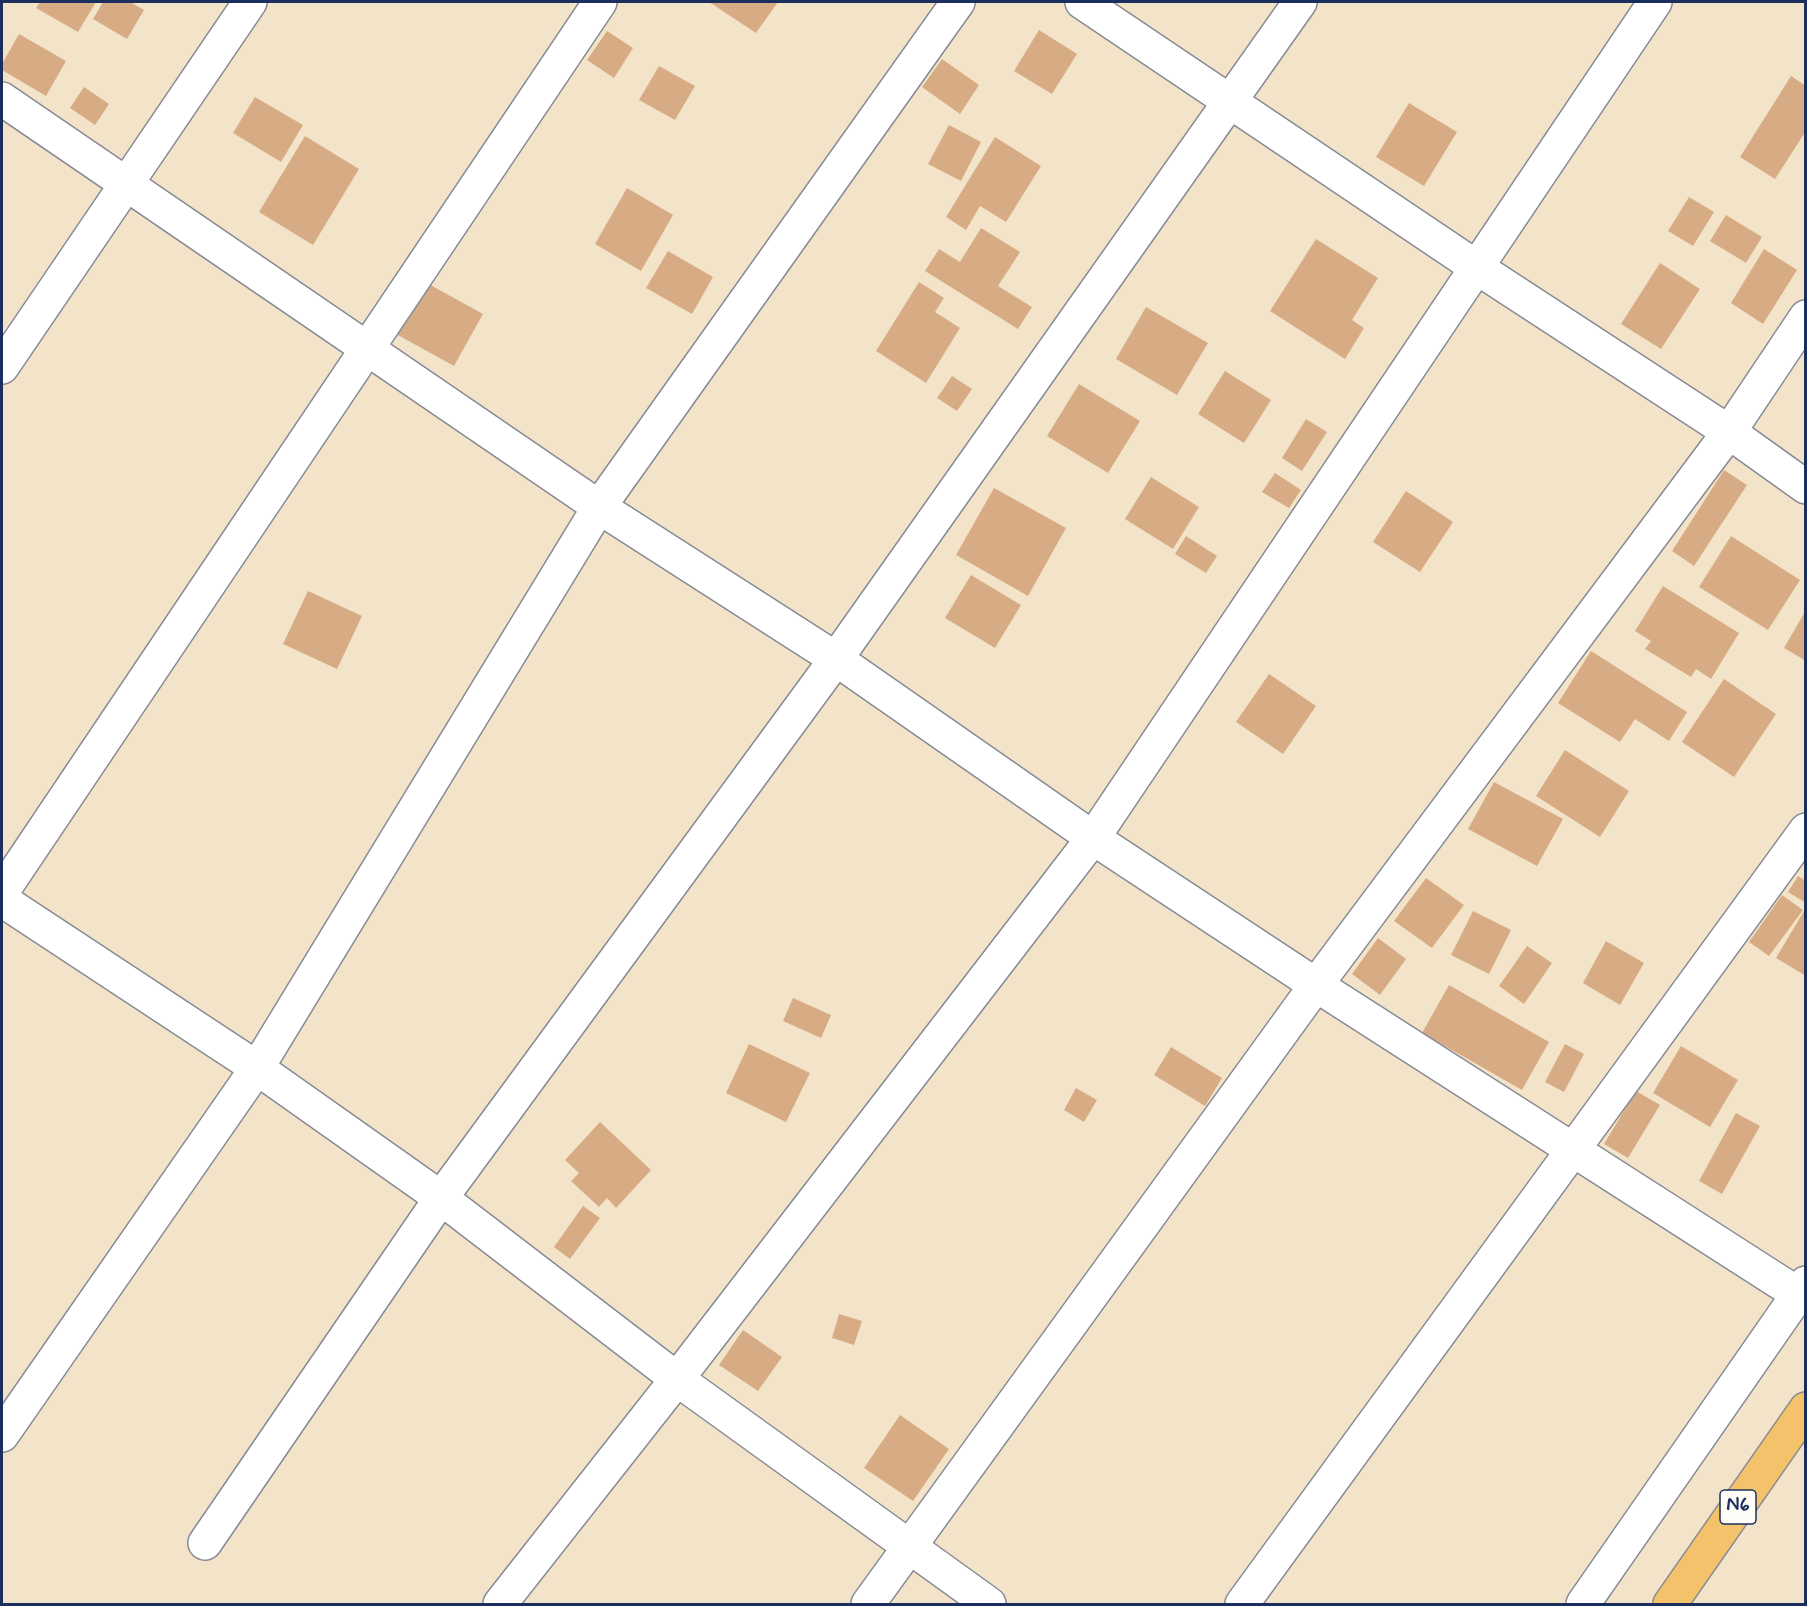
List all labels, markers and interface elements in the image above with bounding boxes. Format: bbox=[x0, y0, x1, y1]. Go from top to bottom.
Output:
road number: N6 bbox=[1720, 1490, 1756, 1524]

